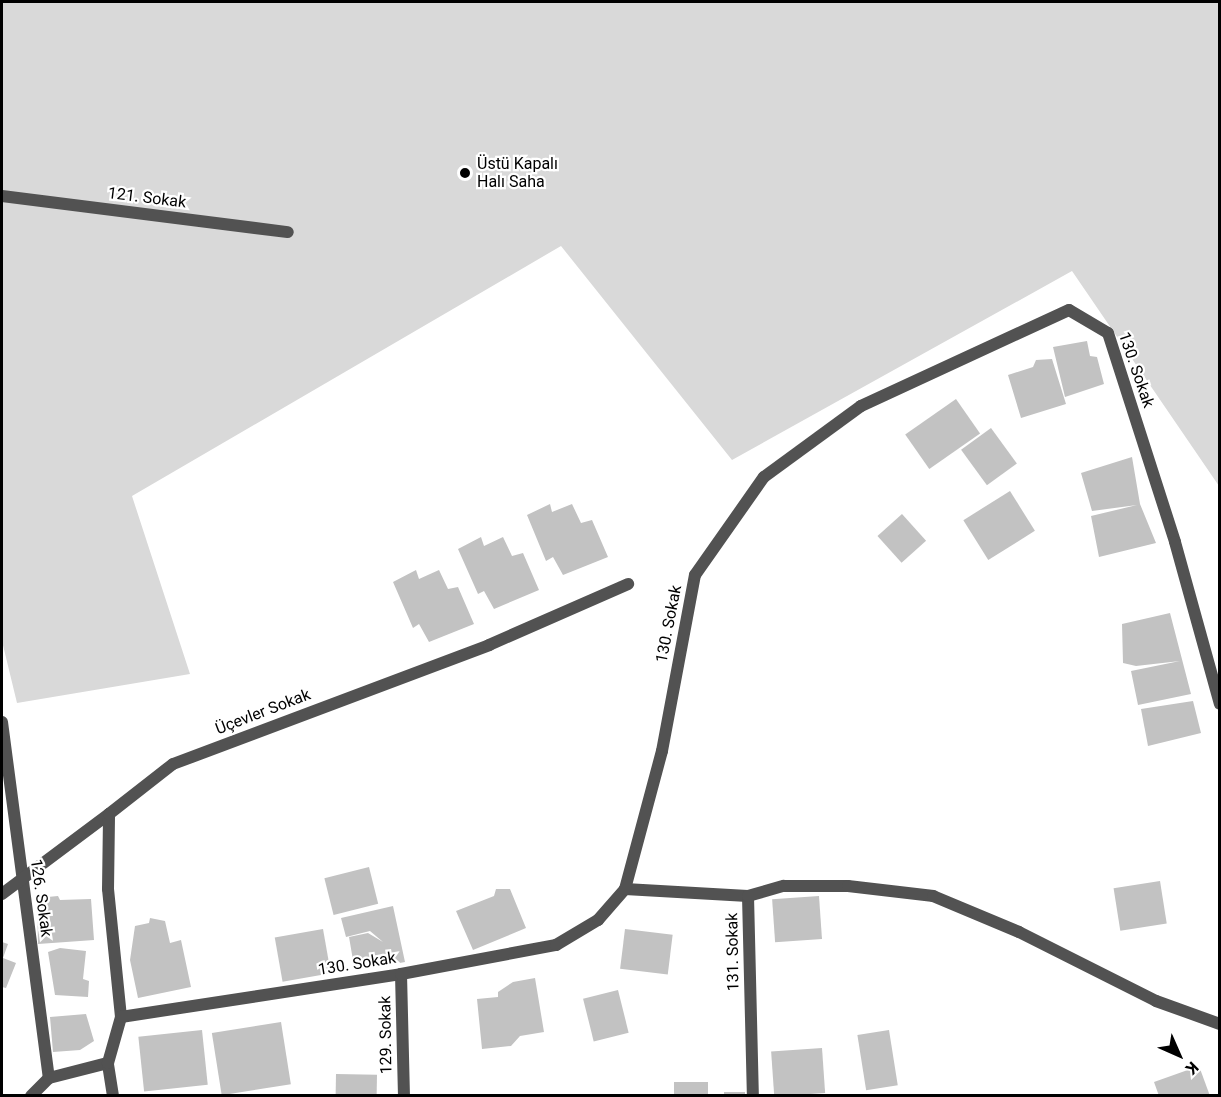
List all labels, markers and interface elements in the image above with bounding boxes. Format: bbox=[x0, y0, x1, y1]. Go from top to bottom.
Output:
place label: Üstü Kapalı Halı Saha bbox=[477, 154, 558, 192]
marker: Üstü Kapalı Halı Saha bbox=[458, 166, 472, 180]
street label: 121. Sokak bbox=[107, 184, 187, 212]
street label: 130. Sokak bbox=[1114, 330, 1158, 410]
street label: 130. Sokak bbox=[652, 584, 686, 664]
street label: Üçevler Sokak bbox=[213, 685, 313, 739]
street label: 126. Sokak bbox=[26, 858, 56, 938]
street label: 131. Sokak bbox=[723, 912, 743, 992]
street label: 130. Sokak bbox=[317, 948, 397, 980]
street label: 129. Sokak bbox=[376, 995, 396, 1075]
north arrow bbox=[1149, 1025, 1209, 1085]
text: K bbox=[1182, 1058, 1202, 1078]

